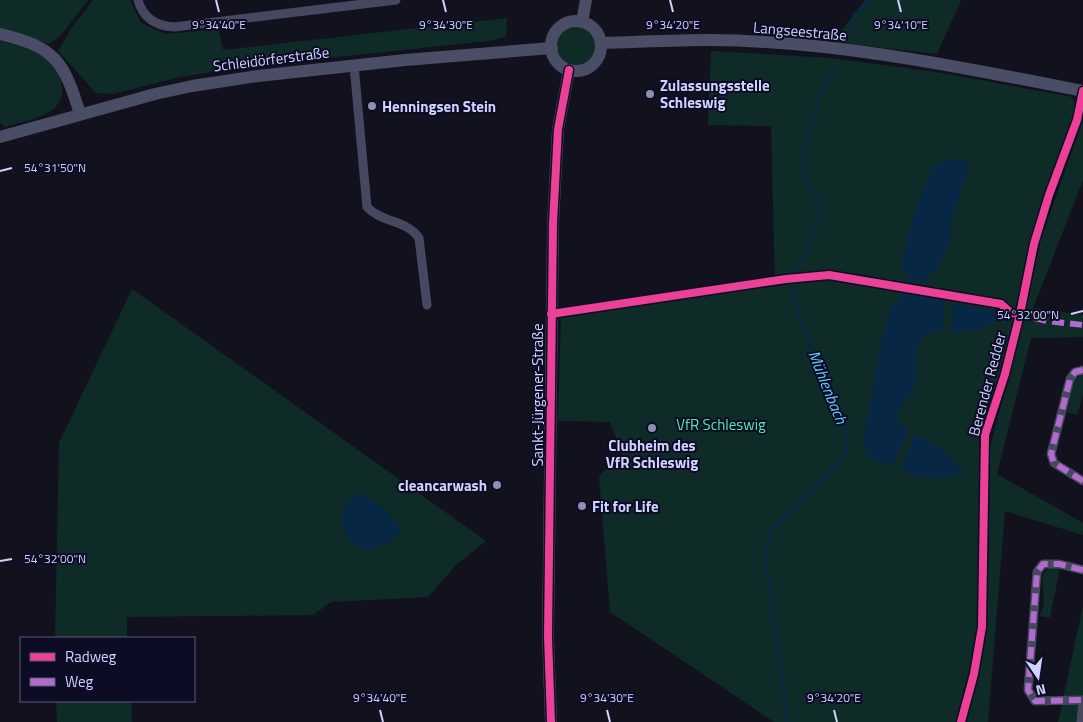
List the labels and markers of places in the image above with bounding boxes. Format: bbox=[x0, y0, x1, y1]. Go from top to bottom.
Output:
place label: Zulassungsstelle Schleswig bbox=[660, 74, 770, 114]
marker: Zulassungsstelle Schleswig bbox=[644, 88, 656, 100]
place label: Henningsen Stein bbox=[382, 95, 496, 118]
marker: Henningsen Stein bbox=[366, 100, 378, 112]
marker: Clubheim des VfR Schleswig bbox=[646, 422, 658, 434]
place label: Clubheim des VfR Schleswig bbox=[606, 434, 698, 474]
place label: cleancarwash bbox=[398, 474, 487, 497]
marker: cleancarwash bbox=[491, 479, 503, 491]
place label: Fit for Life bbox=[592, 495, 659, 518]
marker: Fit for Life bbox=[576, 500, 588, 512]

